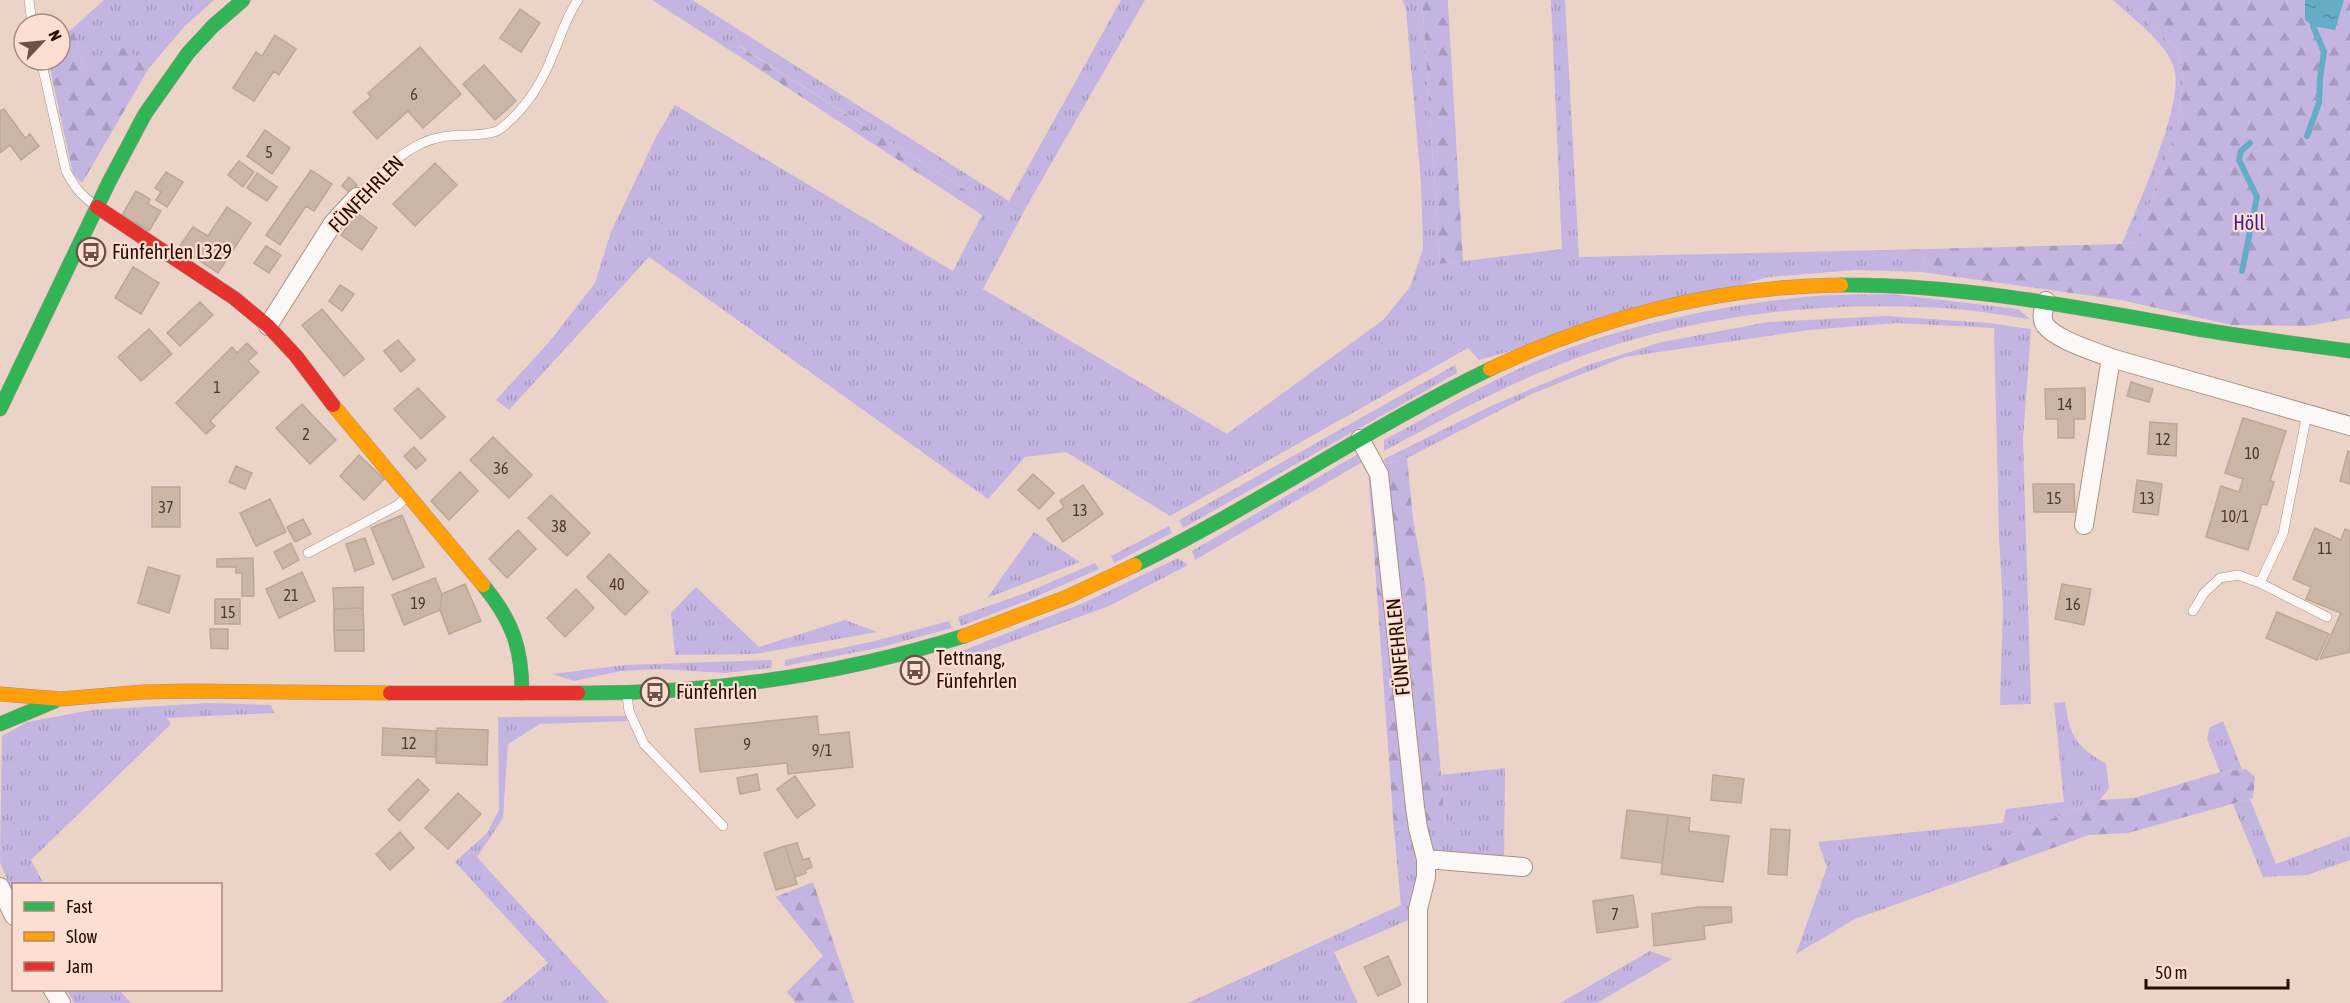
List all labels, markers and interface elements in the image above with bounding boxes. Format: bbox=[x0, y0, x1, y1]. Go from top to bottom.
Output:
north arrow bbox=[12, 12, 72, 72]
text: N bbox=[45, 27, 66, 44]
house number: 6 bbox=[410, 85, 418, 103]
house number: 5 bbox=[265, 143, 273, 161]
street label: FÜNFEHRLEN bbox=[323, 150, 408, 237]
park label: Höll bbox=[2233, 211, 2266, 234]
bus stop icon: Fünfehrlen L329 bbox=[75, 236, 107, 268]
place label: Fünfehrlen L329 bbox=[112, 240, 232, 263]
house number: 1 bbox=[213, 378, 221, 396]
house number: 14 bbox=[2057, 395, 2073, 413]
house number: 2 bbox=[302, 425, 310, 443]
house number: 12 bbox=[2155, 430, 2171, 448]
house number: 10 bbox=[2244, 444, 2260, 462]
house number: 36 bbox=[493, 459, 509, 477]
house number: 15 bbox=[2046, 489, 2062, 507]
house number: 13 bbox=[2139, 489, 2155, 507]
house number: 37 bbox=[158, 498, 174, 516]
house number: 13 bbox=[1072, 501, 1088, 519]
house number: 10/1 bbox=[2221, 507, 2249, 525]
house number: 38 bbox=[551, 517, 567, 535]
house number: 11 bbox=[2317, 539, 2333, 557]
house number: 40 bbox=[609, 575, 625, 593]
house number: 21 bbox=[283, 586, 299, 604]
house number: 19 bbox=[410, 594, 426, 612]
house number: 16 bbox=[2065, 595, 2081, 613]
street label: FÜNFEHRLEN bbox=[1381, 597, 1414, 697]
house number: 15 bbox=[220, 603, 236, 621]
place label: Tettnang, Fünfehrlen bbox=[936, 646, 1017, 692]
bus stop icon: Tettnang, Fünfehrlen bbox=[899, 654, 931, 686]
bus stop icon: Fünfehrlen bbox=[639, 676, 671, 708]
place label: Fünfehrlen bbox=[676, 680, 757, 703]
house number: 12 bbox=[401, 734, 417, 752]
house number: 9 bbox=[743, 735, 751, 753]
house number: 9/1 bbox=[812, 741, 832, 759]
legend bbox=[12, 883, 222, 991]
text: Fast bbox=[66, 896, 93, 917]
house number: 7 bbox=[1611, 905, 1619, 923]
text: Slow bbox=[66, 926, 97, 947]
scale bar bbox=[2146, 952, 2288, 990]
text: Jam bbox=[66, 956, 93, 977]
text: 50 m bbox=[2155, 962, 2187, 983]

